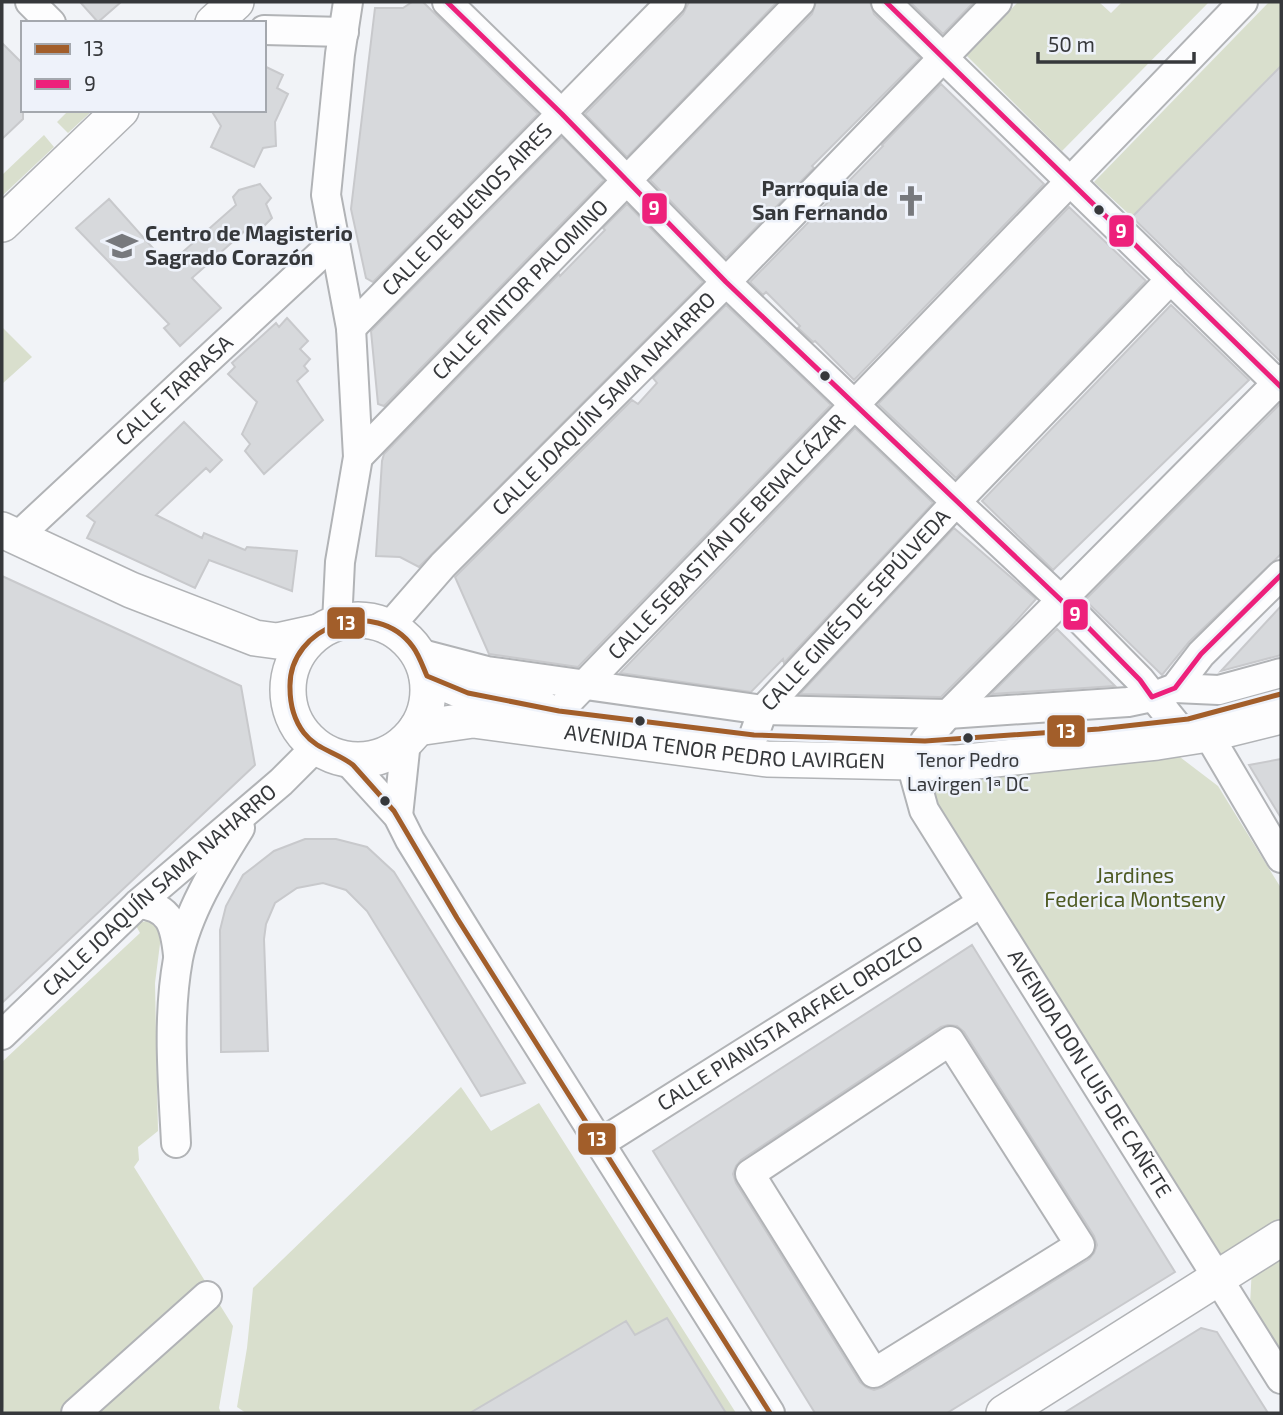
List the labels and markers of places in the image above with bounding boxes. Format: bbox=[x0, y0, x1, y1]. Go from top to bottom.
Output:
place label: Parroquia de San Fernando bbox=[752, 175, 888, 224]
church icon: Parroquia de San Fernando bbox=[894, 184, 928, 218]
unlabelled marker bbox=[1092, 203, 1106, 217]
place label: Centro de Magisterio Sagrado Corazón bbox=[145, 220, 353, 269]
school or university icon: Centro de Magisterio Sagrado Corazón bbox=[105, 229, 139, 263]
unlabelled marker bbox=[818, 369, 832, 383]
unlabelled marker bbox=[633, 714, 647, 728]
marker: Tenor Pedro Lavirgen 1ª DC bbox=[961, 731, 975, 745]
place label: Tenor Pedro Lavirgen 1ª DC bbox=[907, 748, 1029, 795]
unlabelled marker bbox=[378, 794, 392, 808]

